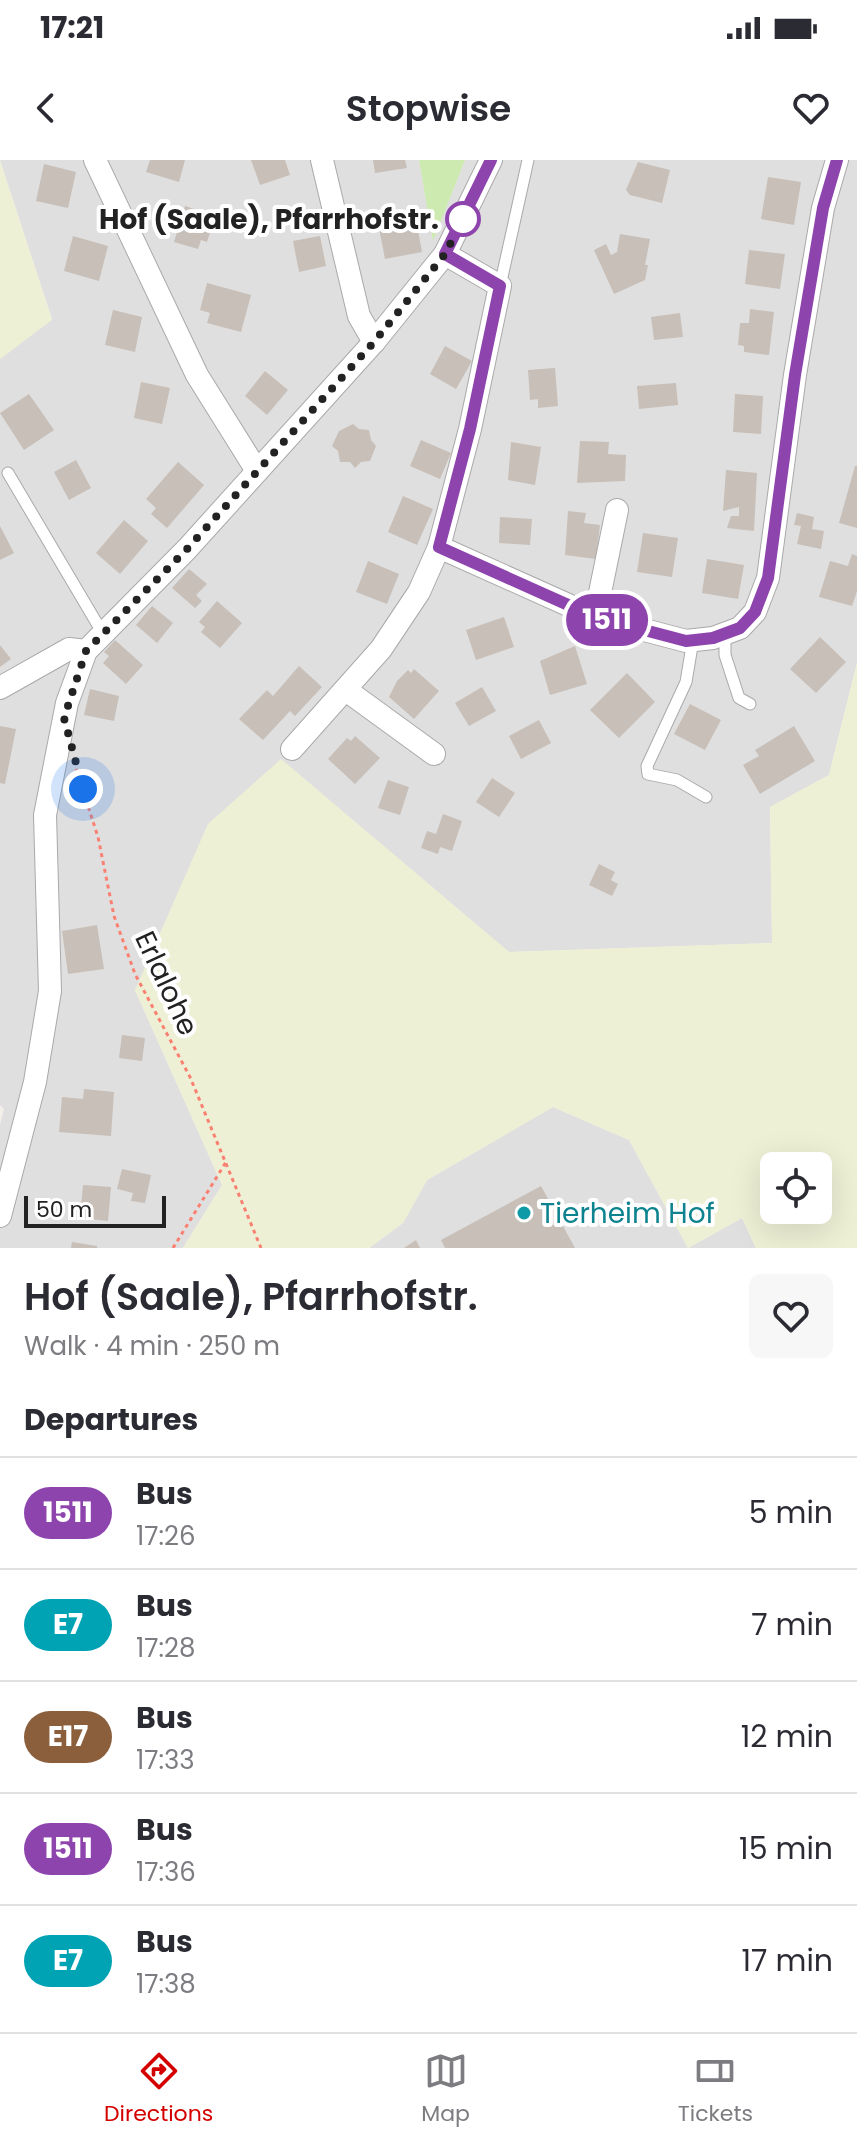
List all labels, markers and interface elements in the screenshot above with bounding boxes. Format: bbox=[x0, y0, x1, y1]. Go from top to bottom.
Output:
text: 17:21 bbox=[40, 6, 104, 49]
text: Stopwise bbox=[346, 83, 511, 134]
icon: back bbox=[24, 86, 68, 130]
icon: heart bbox=[789, 86, 833, 130]
place label: Hof (Saale), Pfarrhofstr. bbox=[99, 200, 439, 239]
marker: Hof (Saale), Pfarrhofstr. bbox=[446, 202, 480, 236]
line badge: 1511 bbox=[551, 594, 663, 646]
text: 1511 bbox=[582, 600, 632, 639]
your location bbox=[63, 769, 103, 809]
street label: Erlalohe bbox=[125, 925, 208, 1042]
map controls bbox=[760, 1152, 832, 1224]
button: locate bbox=[760, 1152, 832, 1224]
scale bar bbox=[24, 1192, 166, 1228]
text: 50 m bbox=[36, 1194, 92, 1225]
place label: Tierheim Hof bbox=[540, 1194, 715, 1233]
marker: Tierheim Hof bbox=[515, 1204, 533, 1222]
text: Hof (Saale), Pfarrhofstr. bbox=[24, 1270, 478, 1323]
button: heart bbox=[749, 1274, 833, 1358]
text: Walk · 4 min · 250 m bbox=[24, 1328, 280, 1364]
text: Departures bbox=[24, 1398, 198, 1441]
text: Bus bbox=[136, 1472, 193, 1515]
text: 5 min bbox=[749, 1491, 833, 1534]
text: 1511 bbox=[43, 1493, 93, 1532]
text: 17:26 bbox=[136, 1518, 196, 1554]
text: Bus bbox=[136, 1584, 193, 1627]
text: 7 min bbox=[751, 1603, 833, 1646]
text: E7 bbox=[53, 1605, 83, 1644]
text: 17:28 bbox=[136, 1630, 195, 1666]
text: Bus bbox=[136, 1696, 193, 1739]
text: 12 min bbox=[741, 1715, 833, 1758]
text: E17 bbox=[48, 1717, 88, 1756]
text: 17:33 bbox=[136, 1742, 195, 1778]
text: Bus bbox=[136, 1808, 193, 1851]
text: 15 min bbox=[739, 1827, 833, 1870]
text: 1511 bbox=[43, 1829, 93, 1868]
text: 17:36 bbox=[136, 1854, 196, 1890]
text: Bus bbox=[136, 1920, 193, 1963]
text: 17 min bbox=[742, 1939, 833, 1982]
text: E7 bbox=[53, 1941, 83, 1980]
text: 17:38 bbox=[136, 1966, 196, 2002]
tab: Directions bbox=[104, 2049, 213, 2130]
tab: Map bbox=[421, 2049, 470, 2130]
tab: Tickets bbox=[678, 2049, 753, 2130]

